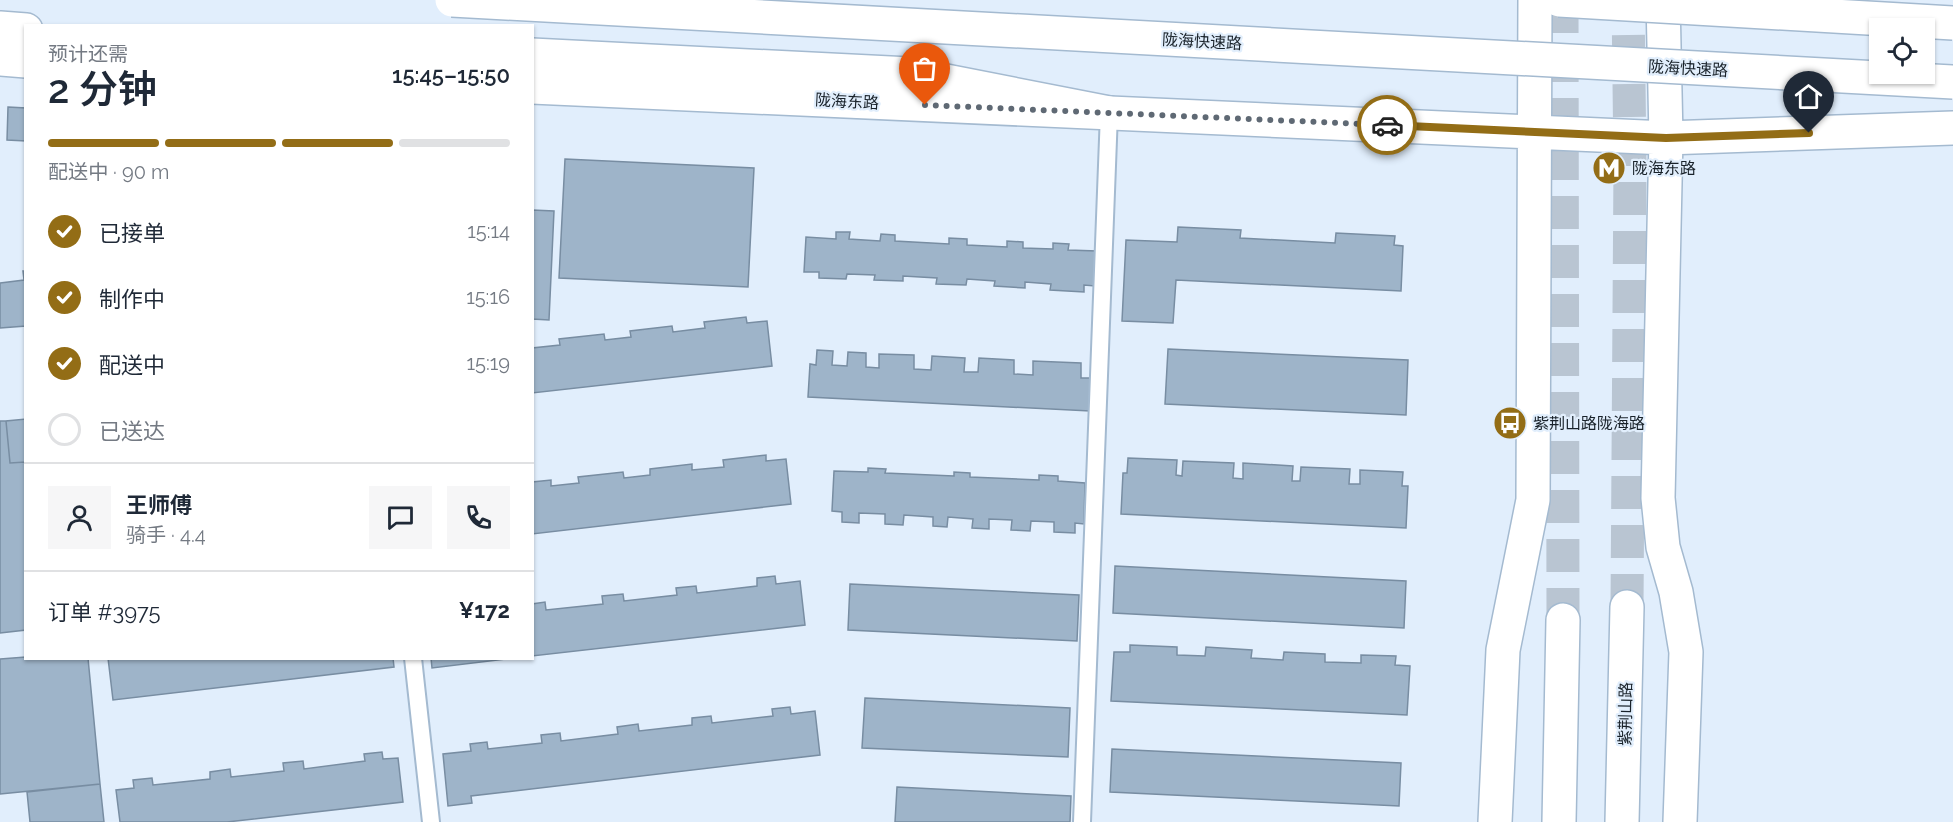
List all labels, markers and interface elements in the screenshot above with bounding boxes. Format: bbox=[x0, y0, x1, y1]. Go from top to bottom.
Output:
map controls bbox=[1869, 18, 1935, 84]
button: locate bbox=[1869, 18, 1935, 84]
street label: 陇海快速路 bbox=[1162, 30, 1242, 53]
text: 预计还需 bbox=[48, 42, 128, 66]
pin bbox=[899, 43, 950, 105]
icon: bag bbox=[908, 52, 941, 85]
street label: 陇海快速路 bbox=[1648, 57, 1728, 80]
text: 15:45–15:50 bbox=[392, 62, 510, 88]
text: 2 分钟 bbox=[48, 66, 157, 112]
pin bbox=[1783, 71, 1834, 133]
icon: home bbox=[1792, 80, 1825, 113]
street label: 陇海东路 bbox=[815, 90, 879, 113]
courier bbox=[1357, 95, 1417, 155]
icon: car bbox=[1371, 109, 1404, 142]
metro station icon: 陇海东路 bbox=[1591, 150, 1627, 186]
place label: 陇海东路 bbox=[1632, 159, 1696, 178]
text: 配送中 · 90 m bbox=[48, 160, 169, 184]
icon: check bbox=[48, 215, 81, 248]
text: 15:14 bbox=[467, 219, 510, 243]
text: 已接单 bbox=[99, 220, 165, 246]
icon: check bbox=[48, 281, 81, 314]
text: 15:16 bbox=[466, 285, 510, 309]
text: 制作中 bbox=[99, 286, 165, 312]
icon: check bbox=[48, 347, 81, 380]
text: 15:19 bbox=[467, 351, 510, 375]
text: 配送中 bbox=[99, 352, 165, 378]
bus stop icon: 紫荆山路陇海路 bbox=[1492, 405, 1528, 441]
place label: 紫荆山路陇海路 bbox=[1533, 414, 1645, 433]
text: 已送达 bbox=[99, 418, 165, 444]
button: person bbox=[48, 486, 111, 549]
button: chat bbox=[369, 486, 432, 549]
button: phone bbox=[447, 486, 510, 549]
text: 王师傅 bbox=[126, 492, 192, 518]
text: 骑手 · 4.4 bbox=[126, 523, 206, 547]
text: ¥172 bbox=[459, 597, 510, 623]
text: 订单 #3975 bbox=[48, 599, 160, 625]
street label: 紫荆山路 bbox=[1615, 682, 1636, 746]

